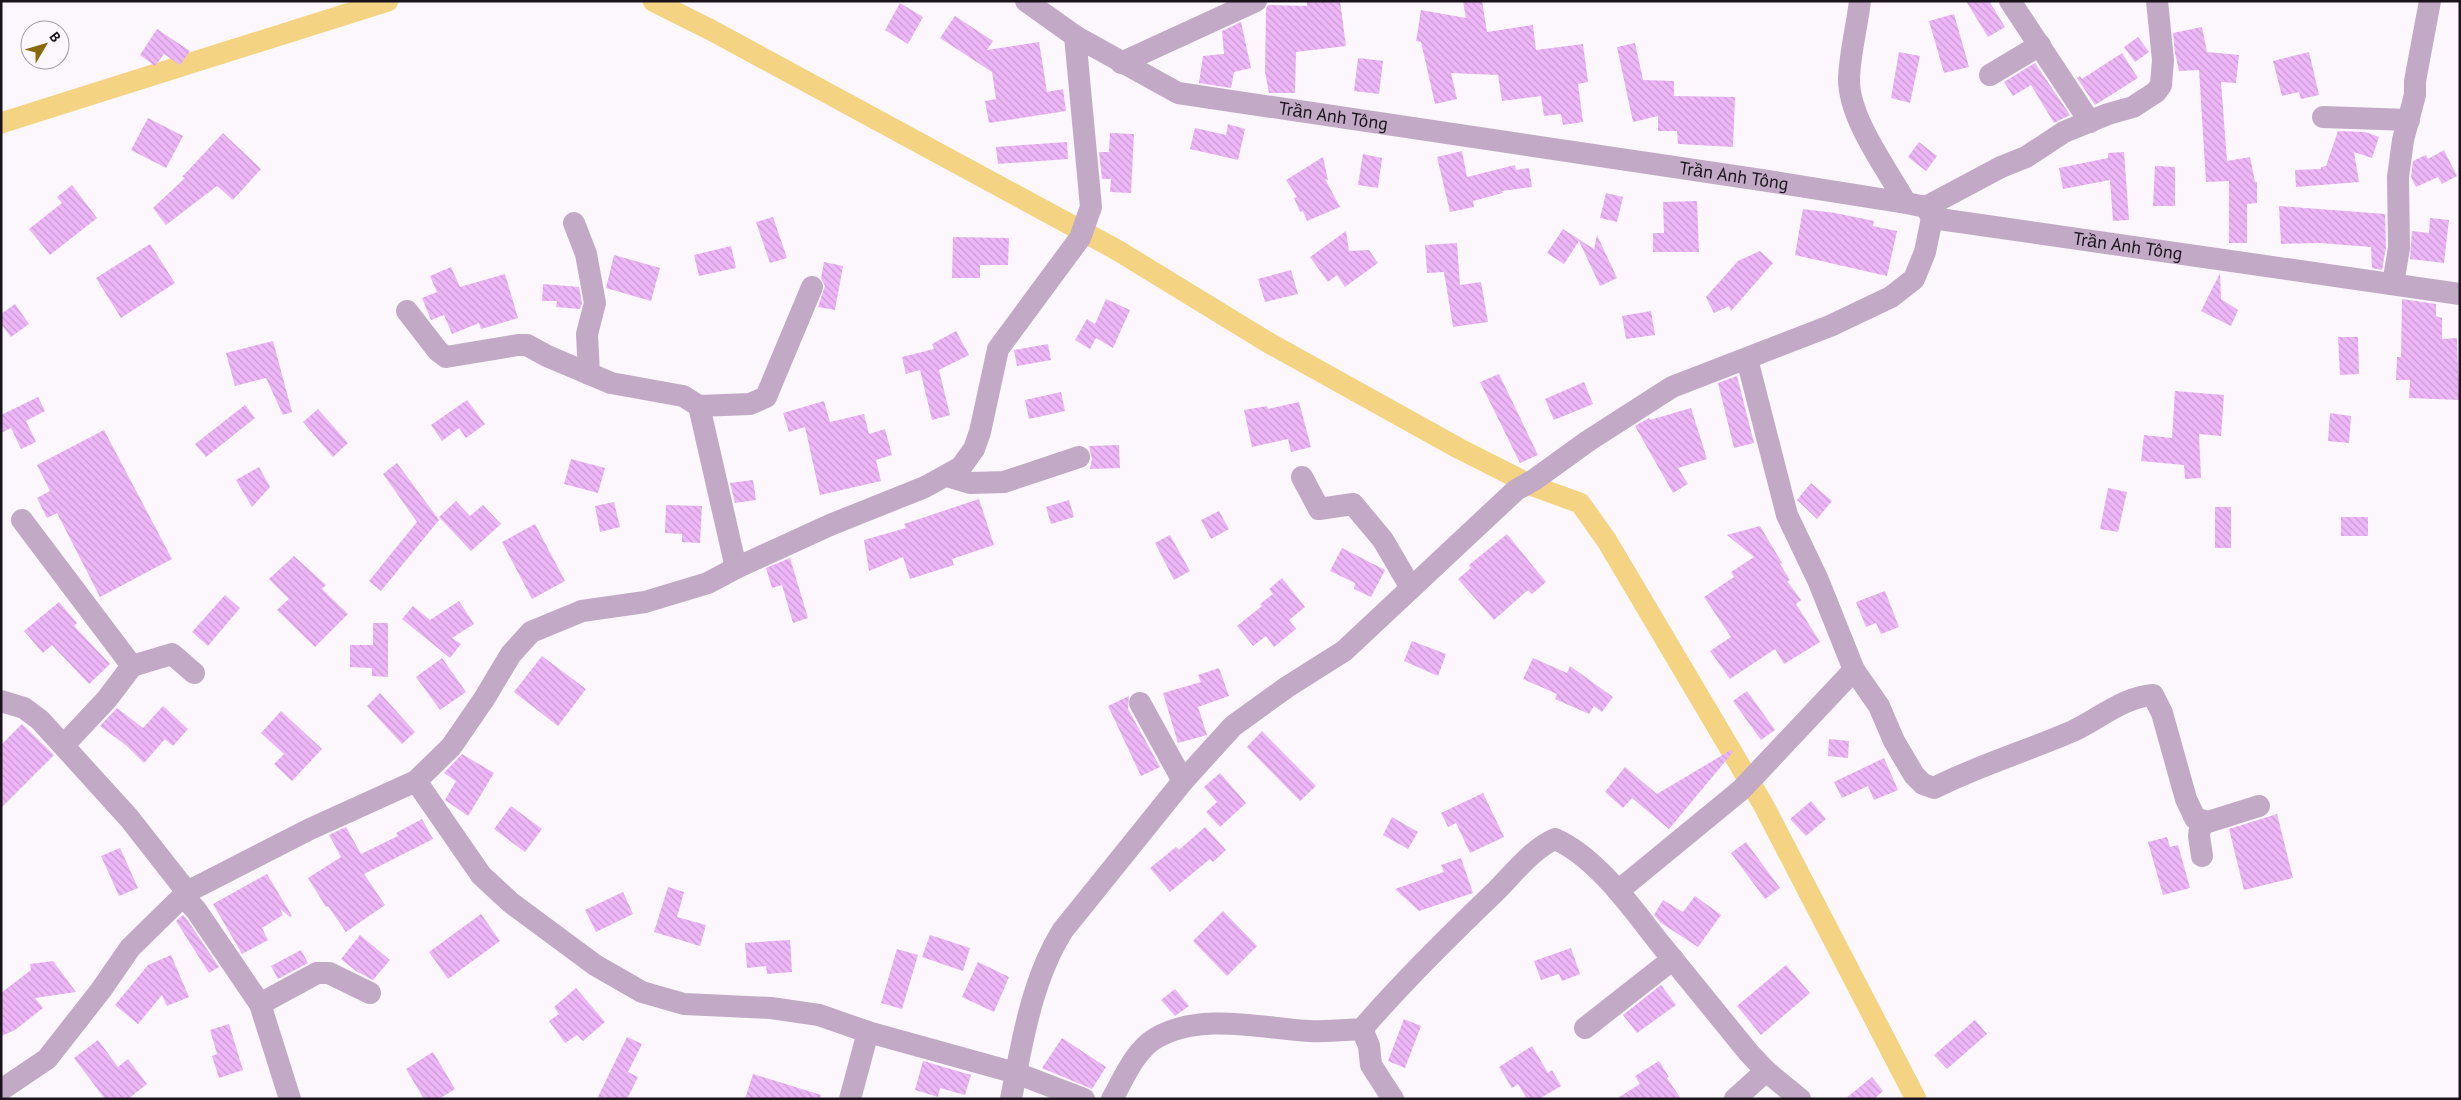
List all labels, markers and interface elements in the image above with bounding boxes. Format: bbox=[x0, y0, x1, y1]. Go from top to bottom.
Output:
north arrow bbox=[20, 20, 70, 70]
text: B bbox=[46, 28, 65, 46]
street label: Trần Anh Tông bbox=[1277, 96, 1390, 135]
street label: Trần Anh Tông bbox=[1678, 156, 1790, 195]
street label: Trần Anh Tông bbox=[2072, 226, 2184, 265]

